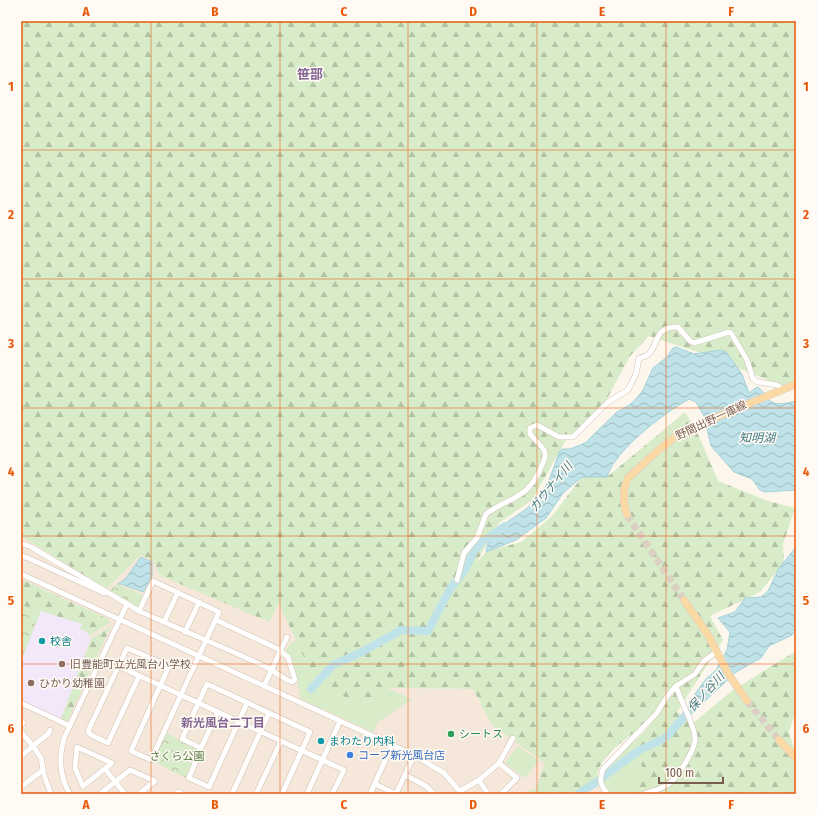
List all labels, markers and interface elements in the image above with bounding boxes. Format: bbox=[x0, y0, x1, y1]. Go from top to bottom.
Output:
text: A bbox=[81, 4, 90, 19]
text: B bbox=[211, 4, 219, 19]
text: C bbox=[341, 4, 348, 19]
text: D bbox=[469, 4, 477, 19]
text: E bbox=[599, 4, 605, 19]
text: F bbox=[728, 4, 734, 19]
district label: 笹部 bbox=[297, 67, 323, 82]
text: 1 bbox=[8, 79, 14, 94]
text: 1 bbox=[803, 79, 809, 94]
text: 2 bbox=[7, 207, 14, 222]
text: 2 bbox=[802, 207, 809, 222]
text: 3 bbox=[7, 336, 14, 351]
text: 3 bbox=[802, 336, 809, 351]
street label: 野間出野一庫線 bbox=[674, 398, 749, 443]
water label: 知明湖 bbox=[739, 431, 777, 445]
water label: ガウナイ川 bbox=[527, 458, 577, 515]
text: 4 bbox=[8, 464, 15, 479]
text: 4 bbox=[803, 464, 810, 479]
text: 5 bbox=[8, 593, 14, 608]
text: 5 bbox=[803, 593, 809, 608]
place label: 校舎 bbox=[50, 635, 72, 648]
marker: 校舎 bbox=[37, 636, 47, 646]
place label: 旧豊能町立光風台小学校 bbox=[70, 658, 191, 671]
marker: 旧豊能町立光風台小学校 bbox=[57, 659, 67, 669]
water label: 保ノ谷川 bbox=[685, 668, 729, 715]
place label: ひかり幼稚園 bbox=[39, 677, 105, 690]
marker: ひかり幼稚園 bbox=[26, 678, 36, 688]
district label: 新光風台二丁目 bbox=[181, 716, 265, 730]
text: 6 bbox=[8, 721, 15, 736]
text: 6 bbox=[803, 721, 810, 736]
place label: シートス bbox=[459, 728, 503, 741]
marker: シートス bbox=[446, 729, 456, 739]
place label: まわたり内科 bbox=[329, 735, 395, 748]
marker: まわたり内科 bbox=[316, 736, 326, 746]
place label: コープ新光風台店 bbox=[358, 749, 445, 762]
park label: さくら公園 bbox=[150, 750, 205, 763]
marker: コープ新光風台店 bbox=[345, 750, 355, 760]
scale bar bbox=[659, 759, 723, 785]
text: 100 m bbox=[665, 766, 694, 780]
text: A bbox=[81, 797, 90, 812]
text: B bbox=[211, 797, 219, 812]
text: C bbox=[341, 797, 348, 812]
text: D bbox=[469, 797, 477, 812]
text: E bbox=[599, 797, 605, 812]
text: F bbox=[728, 797, 734, 812]

